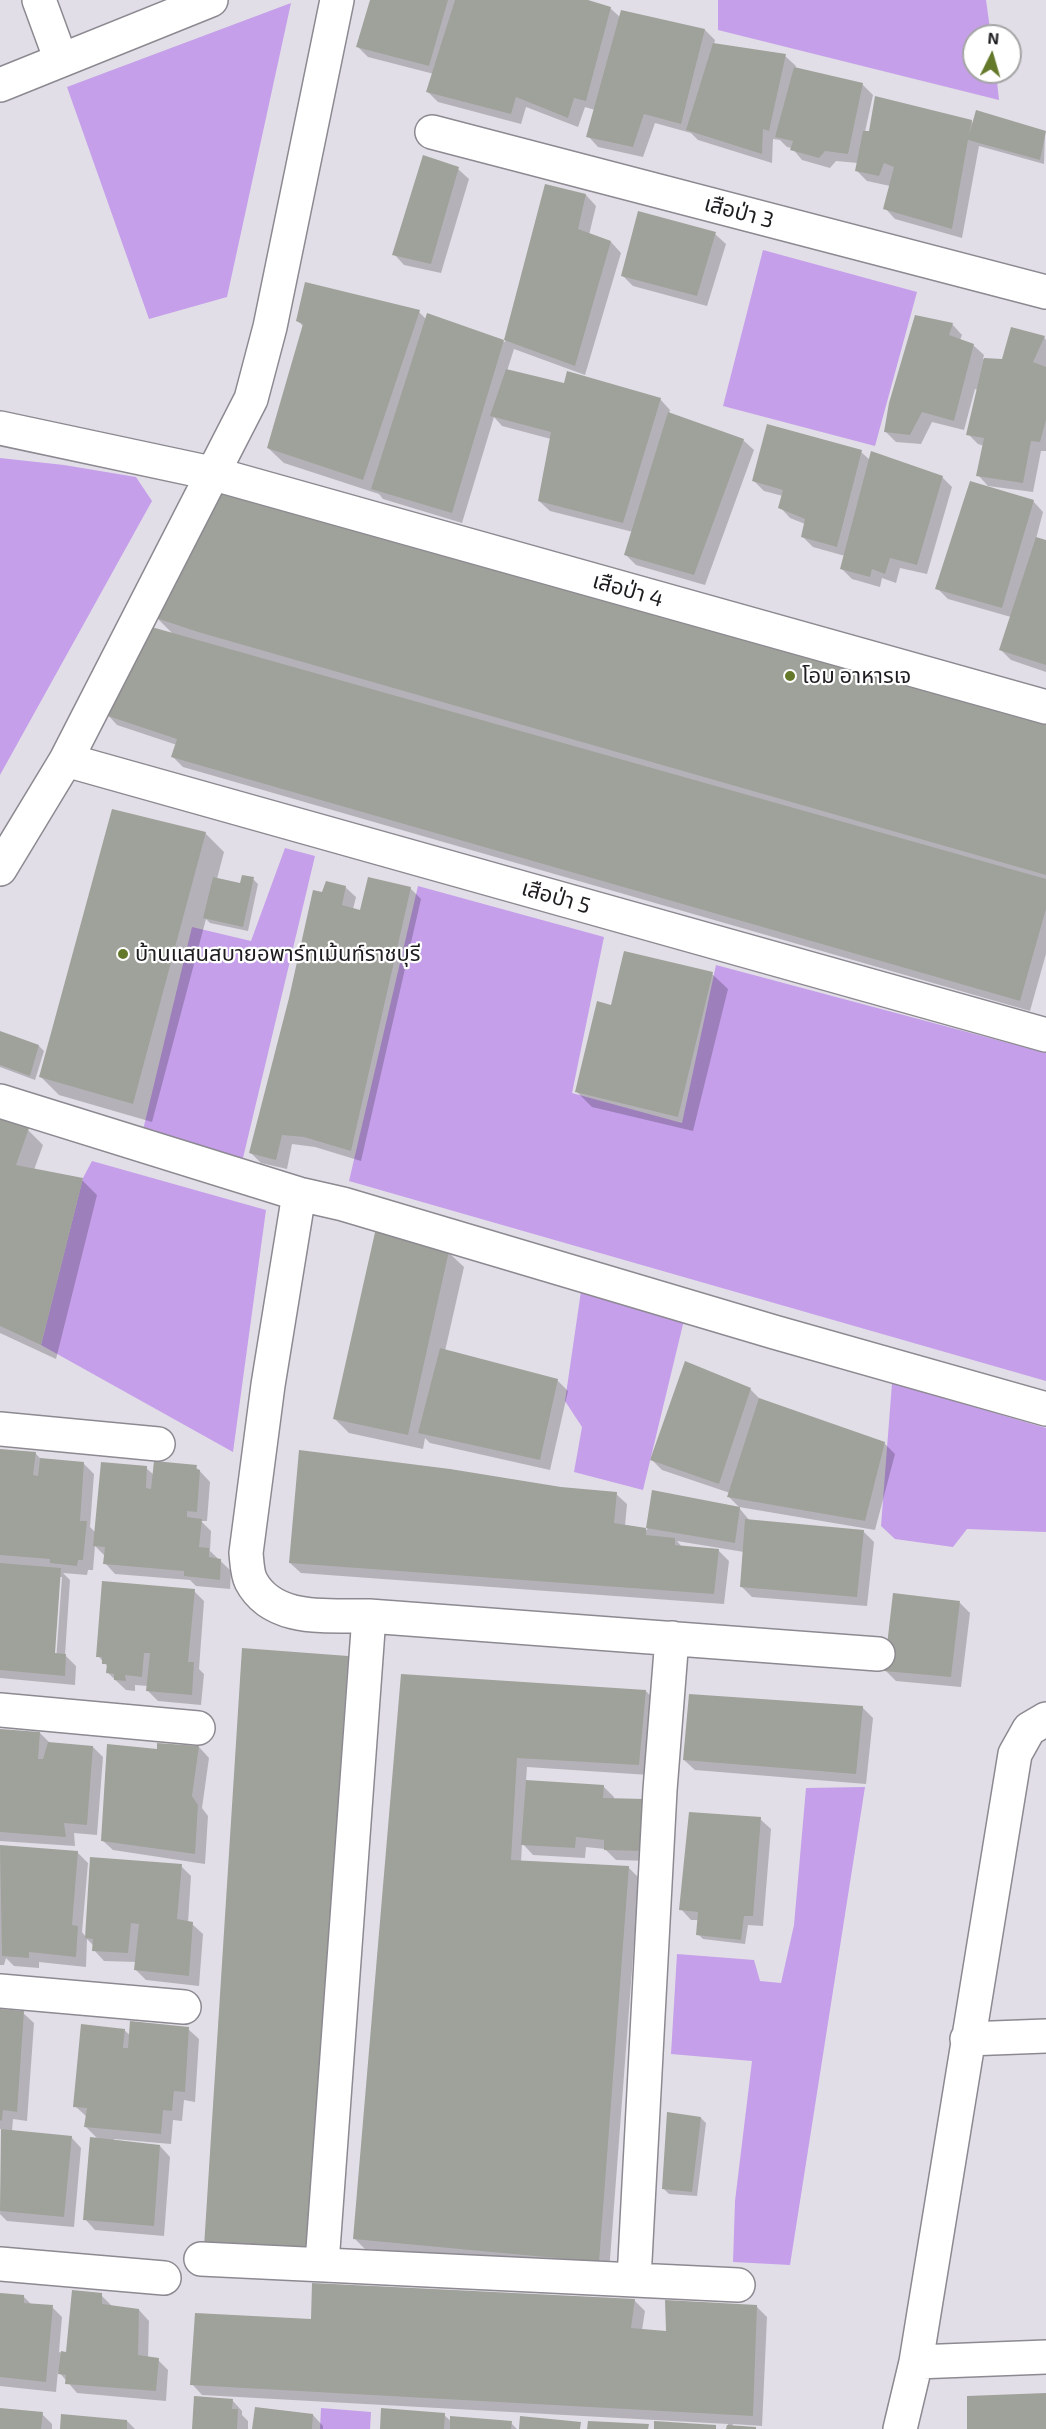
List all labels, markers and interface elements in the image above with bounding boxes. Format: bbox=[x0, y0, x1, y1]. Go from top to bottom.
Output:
north arrow bbox=[962, 24, 1022, 84]
text: N bbox=[987, 28, 1000, 48]
street label: เสือป่า 3 bbox=[701, 190, 777, 234]
street label: เสือป่า 4 bbox=[590, 567, 666, 613]
place label: โอม อาหารเจ bbox=[802, 663, 911, 689]
marker: โอม อาหารเจ bbox=[783, 669, 797, 683]
street label: เสือป่า 5 bbox=[519, 875, 593, 919]
place label: บ้านแสนสบายอพาร์ทเม้นท์ราชบุรี bbox=[135, 941, 421, 967]
marker: บ้านแสนสบายอพาร์ทเม้นท์ราชบุรี bbox=[116, 947, 130, 961]

